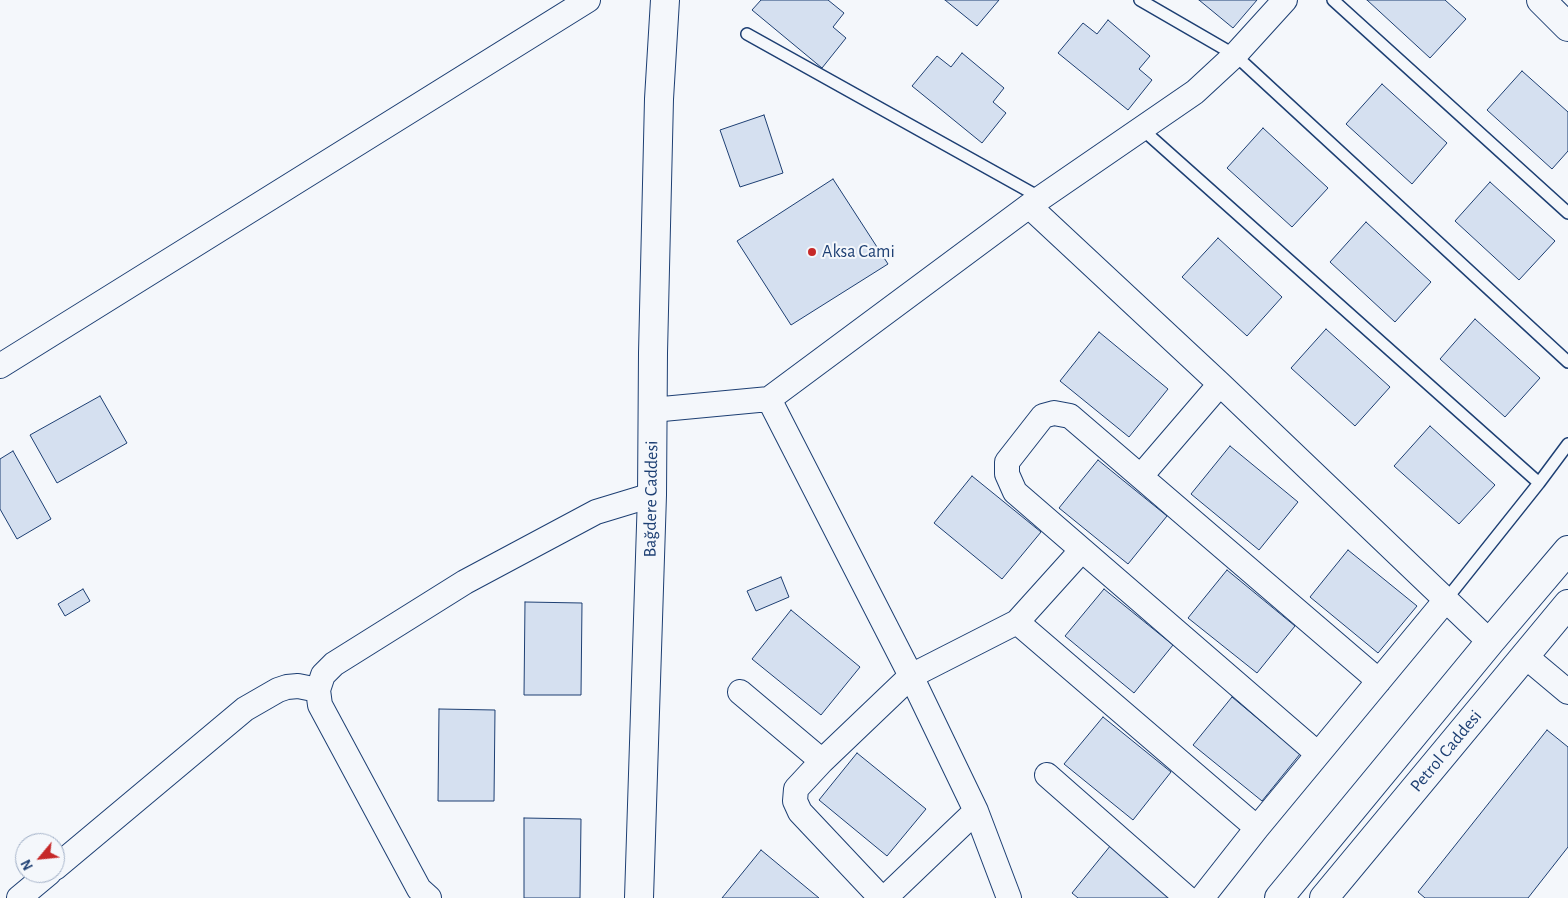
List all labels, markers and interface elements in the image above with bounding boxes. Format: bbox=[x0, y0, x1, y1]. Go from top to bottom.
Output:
place label: Aksa Cami bbox=[822, 241, 895, 263]
marker: Aksa Cami bbox=[806, 246, 818, 258]
street label: Bağdere Caddesi bbox=[639, 440, 663, 558]
street label: Petrol Caddesi bbox=[1405, 706, 1487, 796]
north arrow bbox=[15, 833, 65, 883]
text: N bbox=[19, 857, 36, 872]

